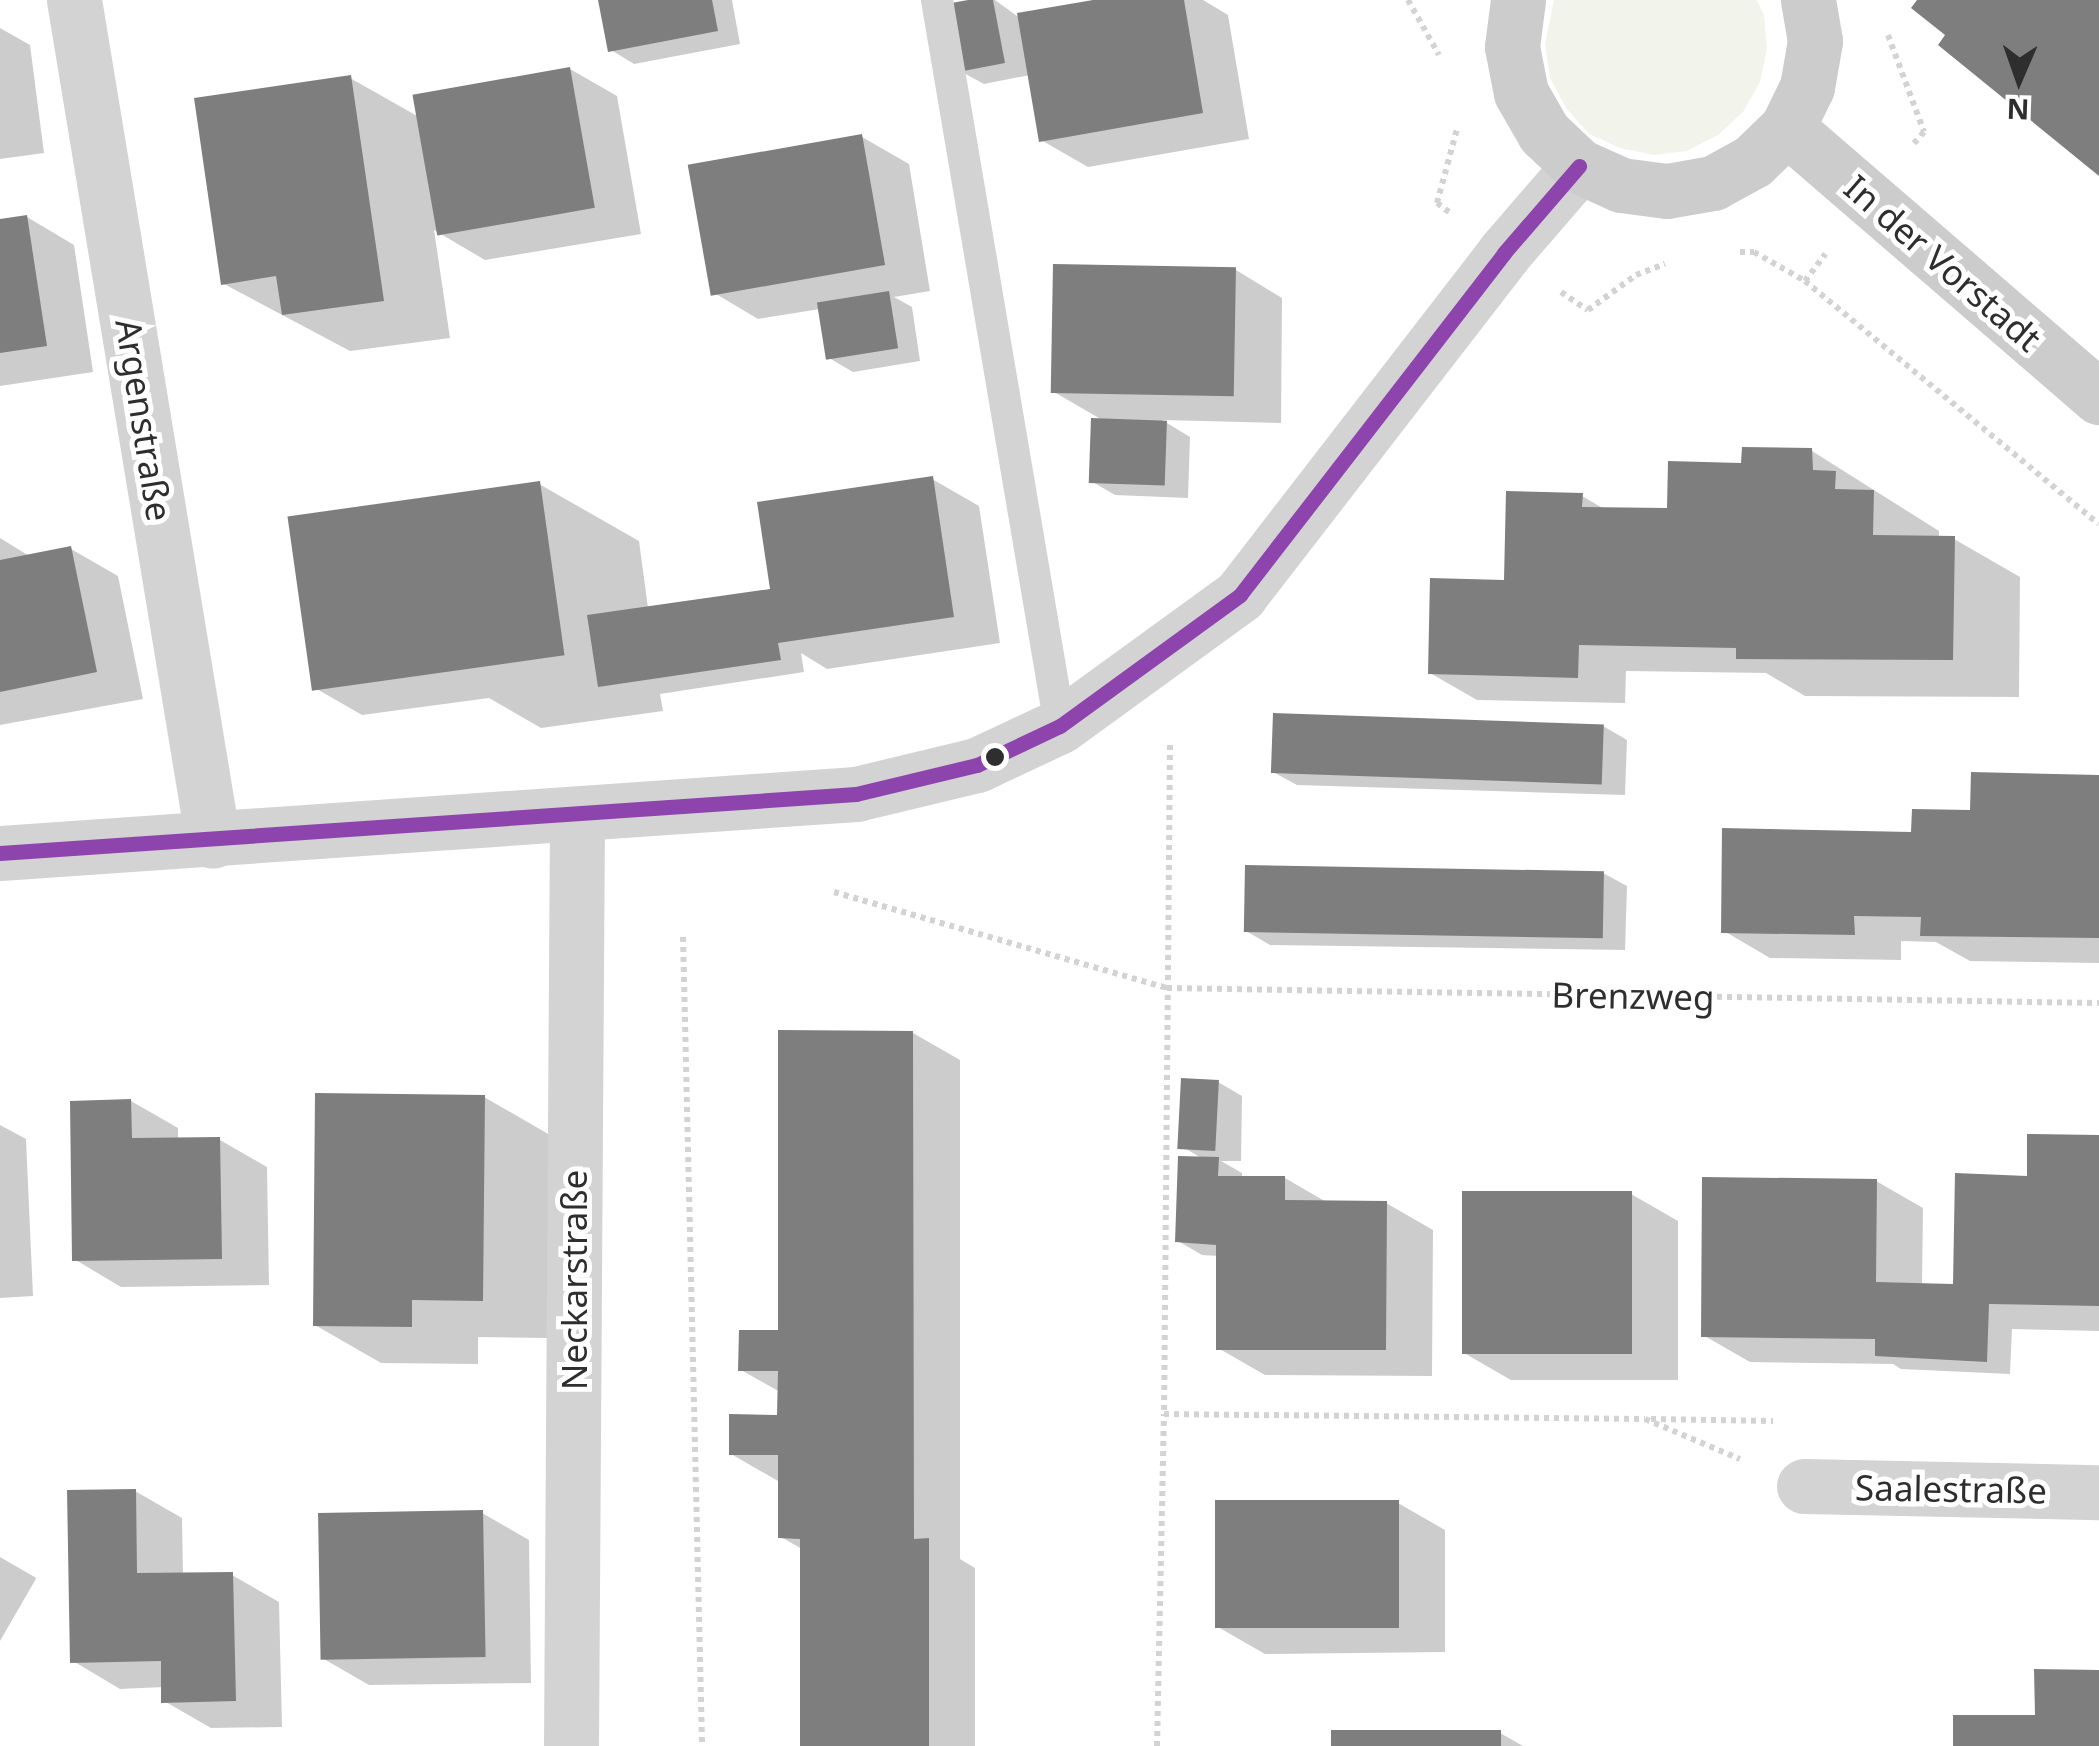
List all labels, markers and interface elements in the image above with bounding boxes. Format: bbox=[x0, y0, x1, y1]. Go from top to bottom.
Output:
north arrow bbox=[1969, 30, 2069, 130]
text: N bbox=[2006, 91, 2030, 129]
street label: In der Vorstadt bbox=[1836, 166, 2050, 360]
street label: Argenstraße bbox=[107, 316, 181, 524]
unlabelled marker bbox=[985, 747, 1005, 767]
street label: Brenzweg bbox=[1551, 974, 1715, 1018]
street label: Neckarstraße bbox=[553, 1170, 595, 1390]
street label: Saalestraße bbox=[1855, 1466, 2047, 1512]

